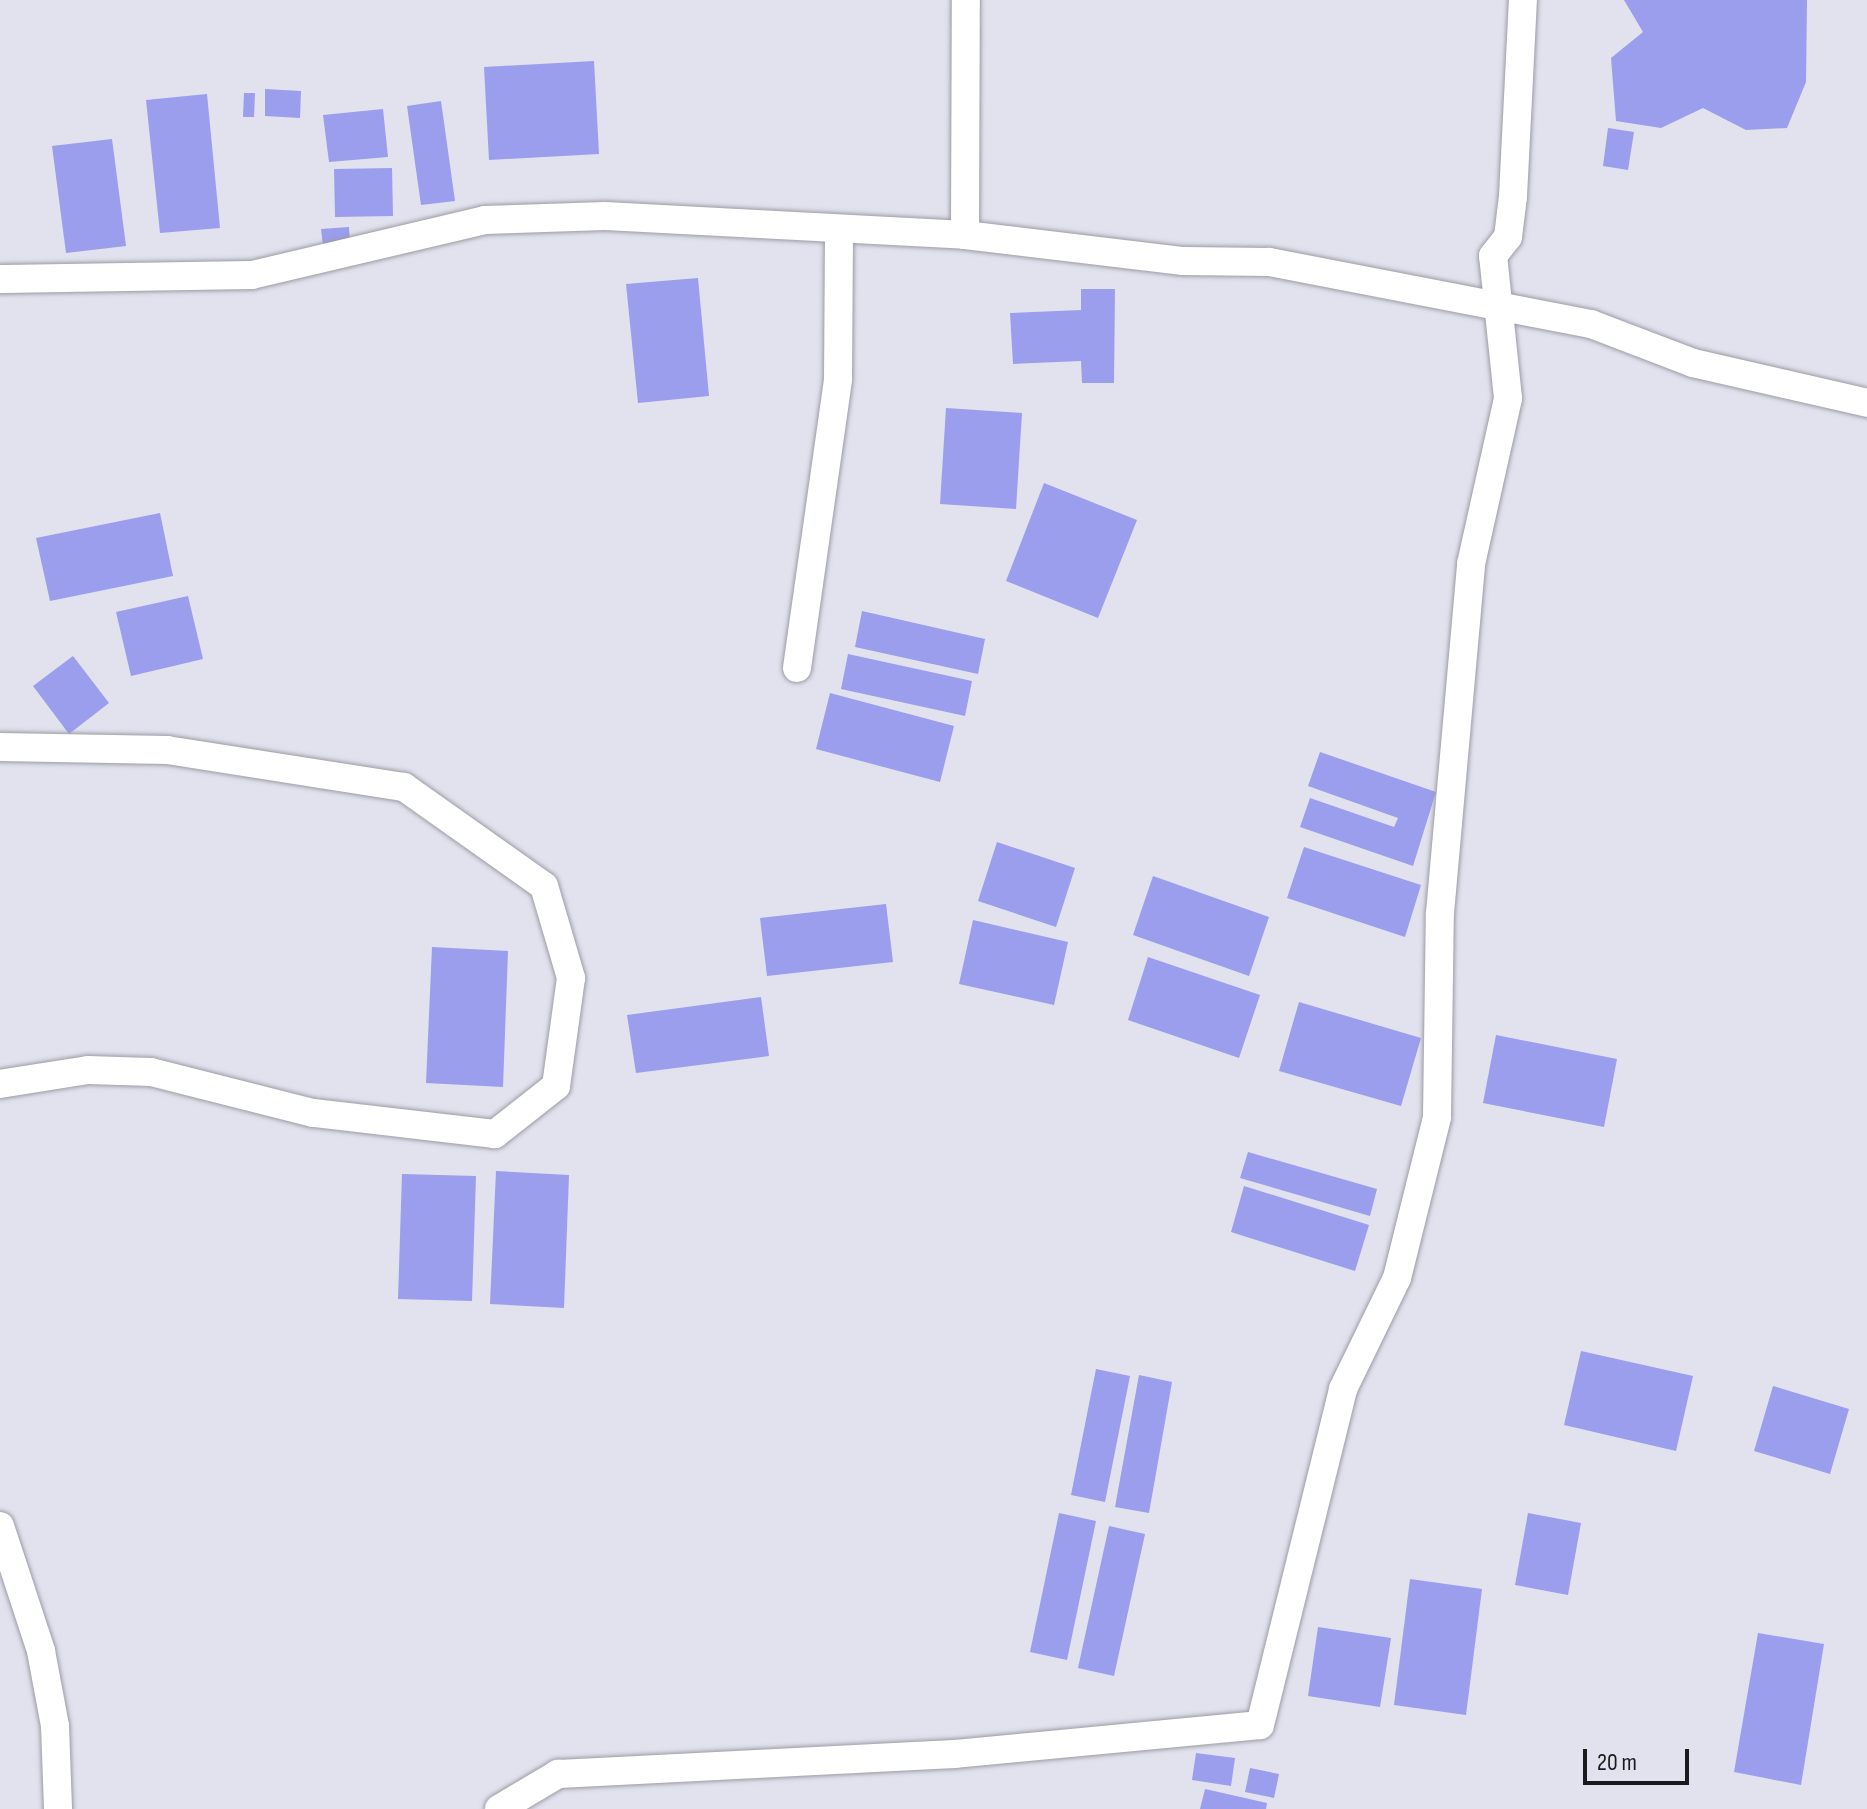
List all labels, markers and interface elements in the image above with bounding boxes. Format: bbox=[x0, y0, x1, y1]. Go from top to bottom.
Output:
scale bar bbox=[1587, 1733, 1693, 1783]
text: 20 m bbox=[1597, 1748, 1637, 1777]

